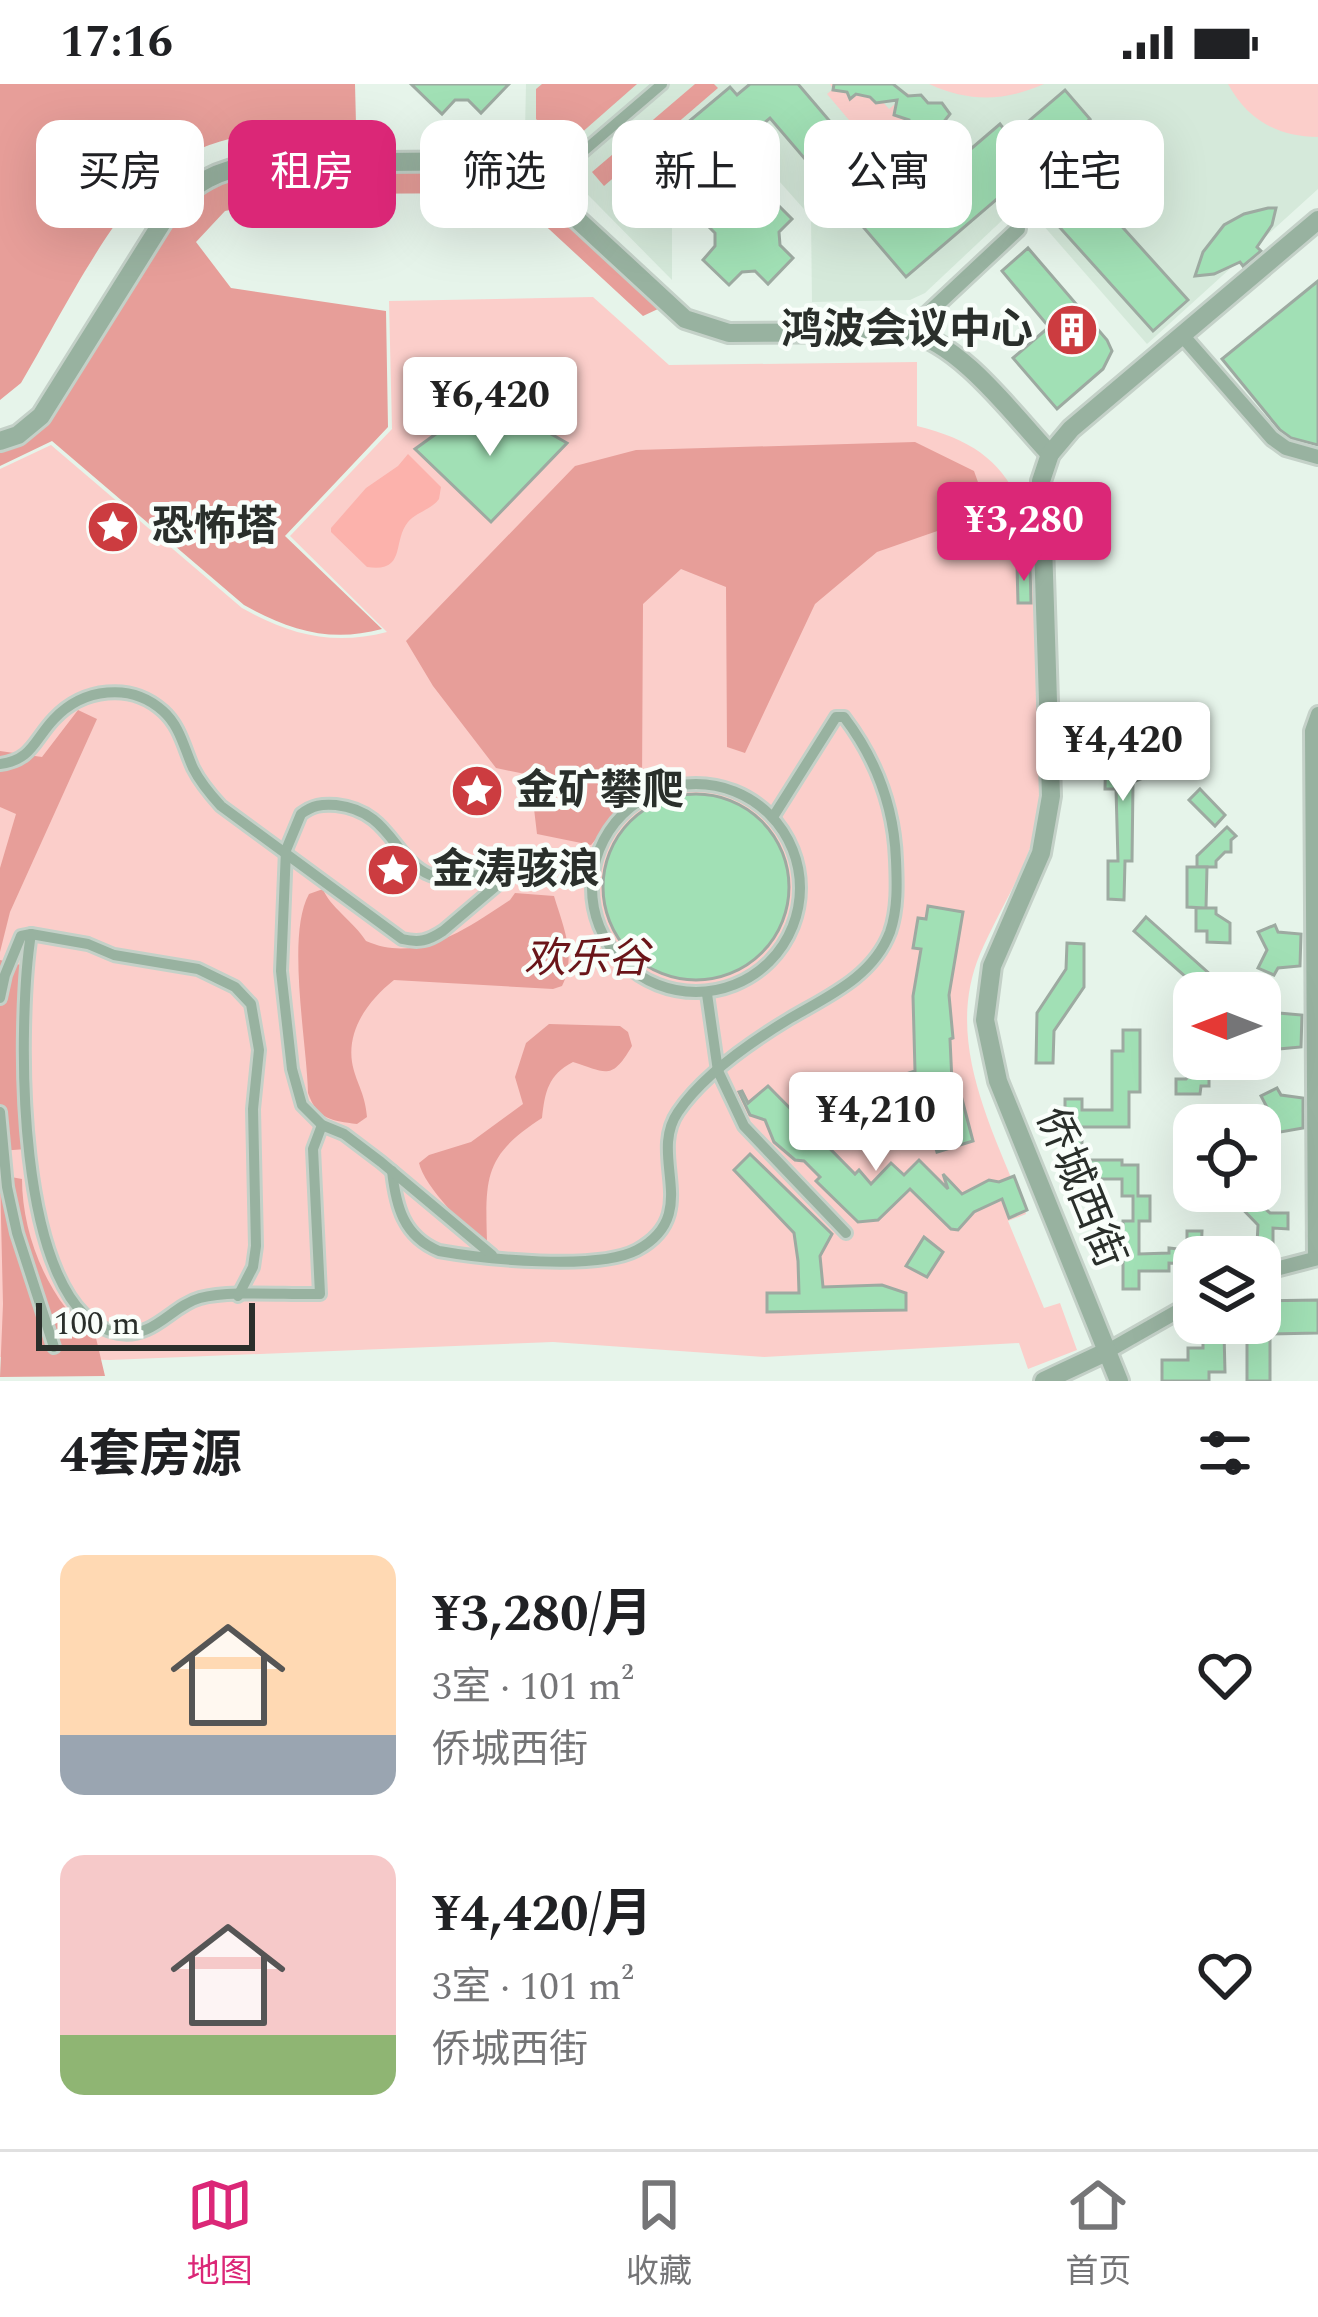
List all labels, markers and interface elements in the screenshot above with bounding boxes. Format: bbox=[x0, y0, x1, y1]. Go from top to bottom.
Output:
text: 17:16 bbox=[60, 8, 173, 77]
chip: 买房 bbox=[36, 120, 204, 228]
chip: 租房 bbox=[228, 120, 396, 228]
chip: 筛选 bbox=[420, 120, 588, 228]
chip: 新上 bbox=[612, 120, 780, 228]
chip: 公寓 bbox=[804, 120, 972, 228]
chip: 住宅 bbox=[996, 120, 1164, 228]
place label: 鸿波会议中心 bbox=[781, 299, 1033, 362]
building icon: 鸿波会议中心 bbox=[1044, 302, 1100, 358]
pin: ¥6,420 bbox=[392, 357, 588, 459]
text: ¥6,420 bbox=[430, 366, 550, 425]
pin: ¥3,280 bbox=[926, 482, 1122, 584]
text: ¥3,280 bbox=[964, 491, 1084, 550]
place label: 恐怖塔 bbox=[152, 496, 278, 559]
place icon: 恐怖塔 bbox=[85, 499, 141, 555]
pin: ¥4,420 bbox=[1025, 702, 1221, 804]
text: ¥4,420 bbox=[1063, 711, 1183, 770]
place label: 金矿攀爬 bbox=[516, 760, 684, 823]
place icon: 金矿攀爬 bbox=[449, 763, 505, 819]
place label: 金涛骇浪 bbox=[432, 839, 600, 902]
place icon: 金涛骇浪 bbox=[365, 842, 421, 898]
park label: 欢乐谷 bbox=[524, 928, 654, 991]
north arrow bbox=[1173, 972, 1281, 1080]
map controls bbox=[1173, 972, 1281, 1344]
pin: ¥4,210 bbox=[778, 1072, 974, 1174]
text: ¥4,210 bbox=[816, 1081, 936, 1140]
street label: 侨城西街 bbox=[1019, 1098, 1141, 1278]
button: locate bbox=[1173, 1104, 1281, 1212]
button: layers bbox=[1173, 1236, 1281, 1344]
scale bar bbox=[36, 1297, 255, 1350]
text: 100 m bbox=[54, 1299, 140, 1349]
text: 4套房源 bbox=[60, 1417, 242, 1495]
icon: filters bbox=[1192, 1420, 1258, 1486]
text: ¥3,280/月 bbox=[432, 1576, 652, 1654]
icon: home bbox=[156, 1603, 300, 1747]
icon: heart bbox=[1192, 1642, 1258, 1708]
text: 3室 · 101 m² bbox=[432, 1658, 634, 1717]
text: 侨城西街 bbox=[432, 1721, 588, 1780]
text: ¥4,420/月 bbox=[432, 1876, 652, 1954]
icon: home bbox=[156, 1903, 300, 2047]
icon: heart bbox=[1192, 1942, 1258, 2008]
text: 3室 · 101 m² bbox=[432, 1958, 634, 2017]
text: 侨城西街 bbox=[432, 2021, 588, 2080]
tab: 地图 bbox=[187, 2172, 253, 2297]
tab: 收藏 bbox=[626, 2172, 692, 2297]
tab: 首页 bbox=[1065, 2172, 1131, 2297]

